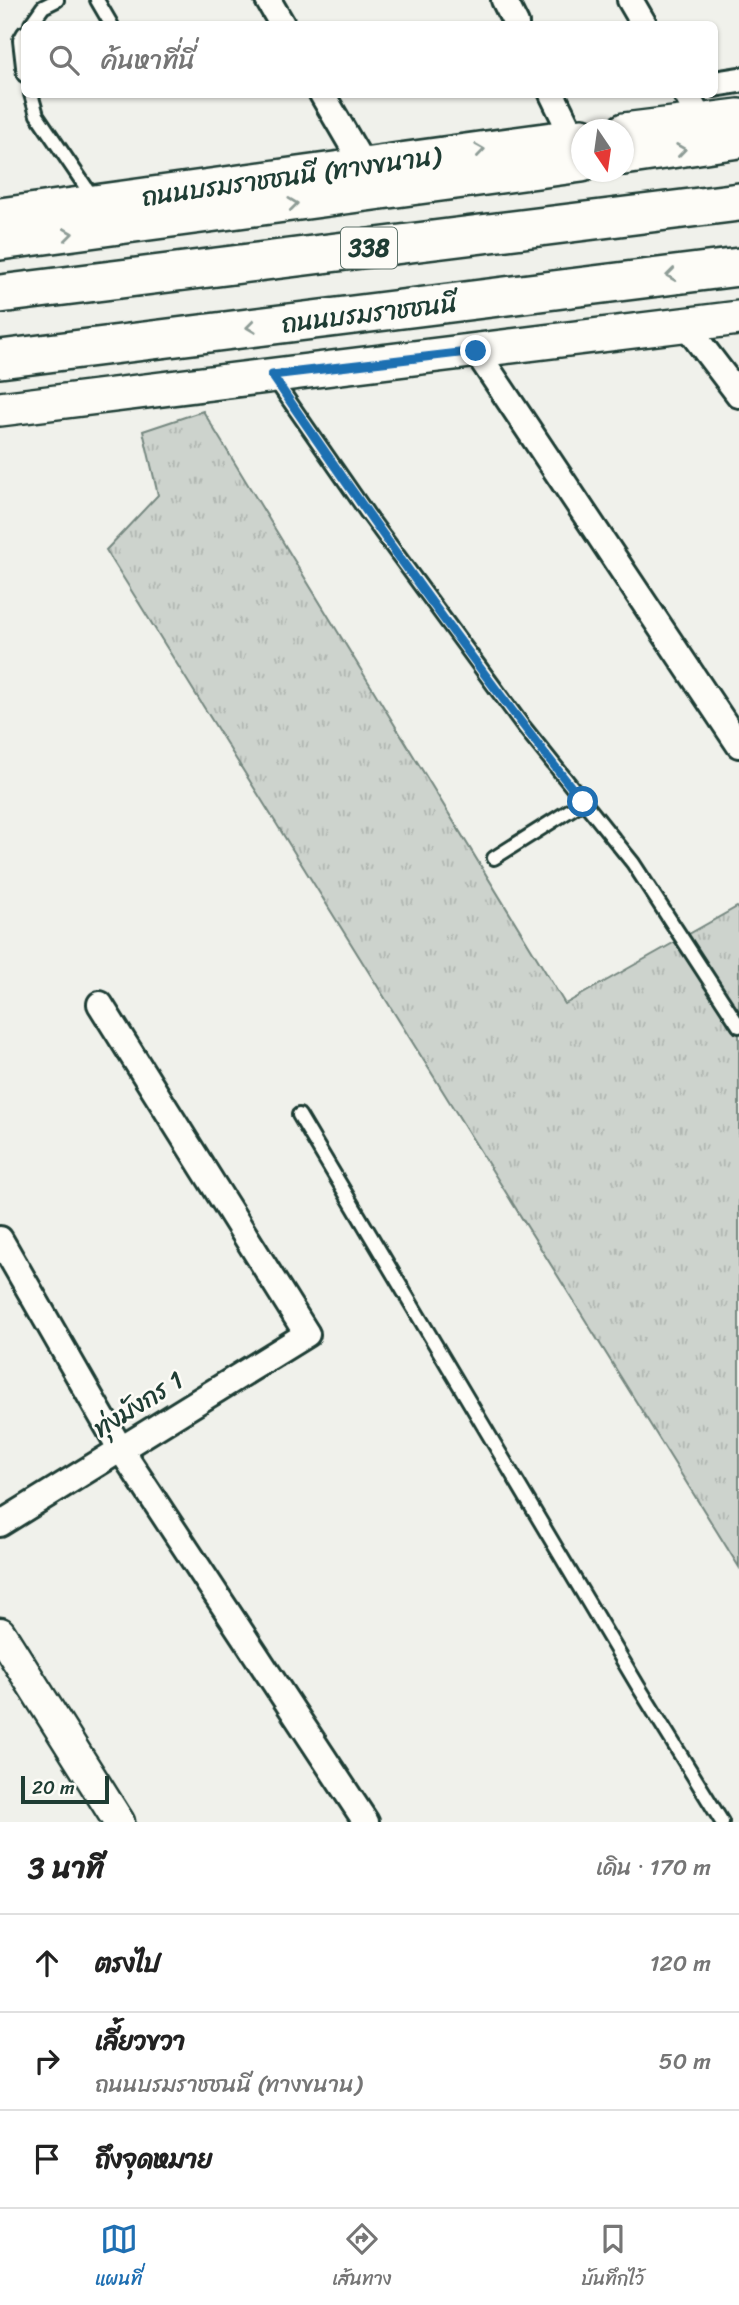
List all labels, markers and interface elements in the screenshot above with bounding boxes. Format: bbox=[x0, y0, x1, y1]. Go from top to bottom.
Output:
search box bbox=[21, 21, 718, 98]
text: ค้นหาที่นี่ bbox=[101, 37, 195, 83]
icon: search bbox=[45, 41, 83, 79]
north arrow bbox=[571, 119, 634, 182]
street label: ถนนบรมราชชนนี (ทางขนาน) bbox=[138, 132, 445, 220]
one-way arrow bbox=[474, 142, 486, 157]
one-way arrow bbox=[675, 143, 687, 158]
one-way arrow bbox=[287, 197, 299, 212]
one-way arrow bbox=[62, 226, 74, 241]
road number: 338 bbox=[341, 228, 397, 268]
one-way arrow bbox=[665, 268, 677, 283]
street label: ถนนบรมราชชนนี bbox=[279, 279, 462, 347]
one-way arrow bbox=[245, 320, 257, 335]
route end bbox=[460, 335, 491, 366]
route start bbox=[567, 786, 598, 817]
street label: ทุ่งมังกร 1 bbox=[83, 1358, 193, 1450]
text: 20 m bbox=[32, 1771, 75, 1804]
scale bar bbox=[21, 1773, 108, 1805]
text: 3 นาที bbox=[28, 1841, 104, 1895]
text: เดิน · 170 m bbox=[596, 1847, 711, 1888]
text: ตรงไป bbox=[95, 1940, 160, 1986]
text: 120 m bbox=[650, 1943, 711, 1984]
icon: ahead bbox=[28, 1944, 66, 1982]
text: เลี้ยวขวา bbox=[95, 2018, 185, 2064]
text: 50 m bbox=[659, 2041, 711, 2082]
icon: right bbox=[28, 2042, 66, 2080]
text: ถนนบรมราชชนนี (ทางขนาน) bbox=[95, 2064, 362, 2105]
text: ถึงจุดหมาย bbox=[95, 2136, 212, 2182]
icon: arrive bbox=[28, 2140, 66, 2178]
tab: แผนที่ bbox=[95, 2220, 142, 2295]
tab: เส้นทาง bbox=[332, 2220, 392, 2295]
tab: บันทึกไว้ bbox=[581, 2220, 644, 2295]

